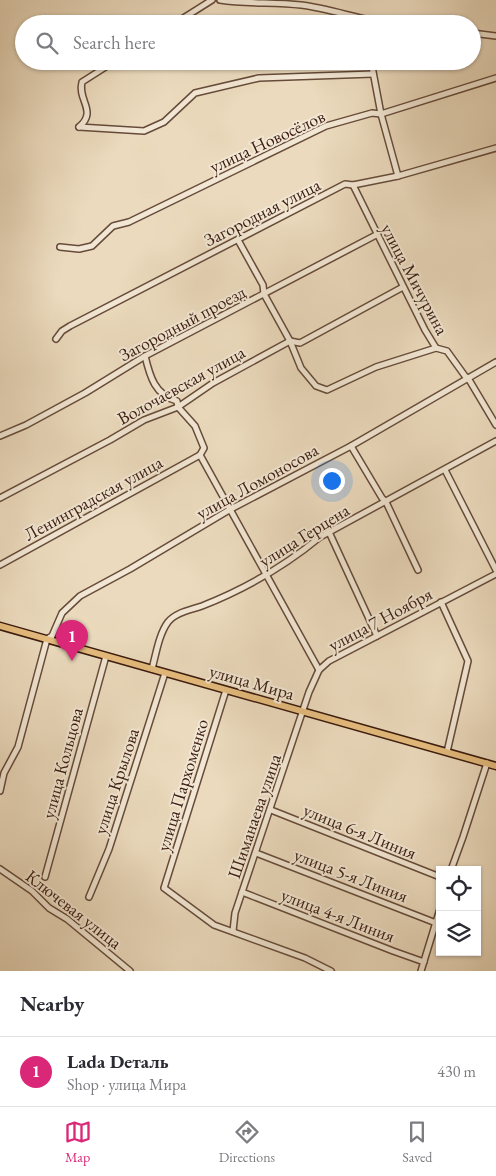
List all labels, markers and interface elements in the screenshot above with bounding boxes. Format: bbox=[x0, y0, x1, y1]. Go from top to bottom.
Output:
search box bbox=[15, 15, 481, 70]
icon: search bbox=[33, 29, 61, 57]
text: Search here bbox=[73, 30, 155, 55]
street label: улица Новосёлов bbox=[206, 104, 329, 178]
street label: Загородная улица bbox=[200, 172, 325, 251]
street label: улица Мичурина bbox=[376, 219, 454, 339]
street label: Загородный проезд bbox=[115, 280, 249, 366]
street label: Волочаевская улица bbox=[113, 340, 250, 430]
street label: улица Ломоносова bbox=[192, 438, 323, 524]
street label: Ленинградская улица bbox=[20, 450, 167, 546]
your location bbox=[319, 468, 345, 494]
street label: улица Герцена bbox=[254, 498, 354, 572]
street label: улица 7 Ноября bbox=[324, 582, 436, 656]
pin: 1 bbox=[56, 620, 88, 661]
street label: улица Мира bbox=[207, 659, 298, 705]
street label: улица Кольцова bbox=[36, 704, 88, 821]
street label: улица Пархоменко bbox=[151, 716, 213, 854]
street label: улица Крылова bbox=[88, 724, 144, 837]
street label: Шиманаева улица bbox=[222, 750, 286, 881]
street label: улица 6-я Линия bbox=[300, 798, 420, 864]
street label: улица 5-я Линия bbox=[291, 843, 411, 907]
street label: Ключевая улица bbox=[21, 864, 127, 954]
map controls bbox=[436, 866, 481, 956]
button: locate bbox=[436, 866, 481, 911]
street label: улица 4-я Линия bbox=[278, 883, 398, 947]
button: layers bbox=[436, 911, 481, 956]
text: Nearby bbox=[20, 990, 84, 1017]
text: Lada Dеталь bbox=[67, 1049, 169, 1074]
text: 1 bbox=[32, 1061, 40, 1082]
text: 430 m bbox=[437, 1061, 476, 1082]
text: Shop · улица Мира bbox=[67, 1074, 186, 1095]
tab: Map bbox=[64, 1118, 92, 1166]
tab: Directions bbox=[219, 1118, 275, 1166]
tab: Saved bbox=[402, 1118, 432, 1166]

